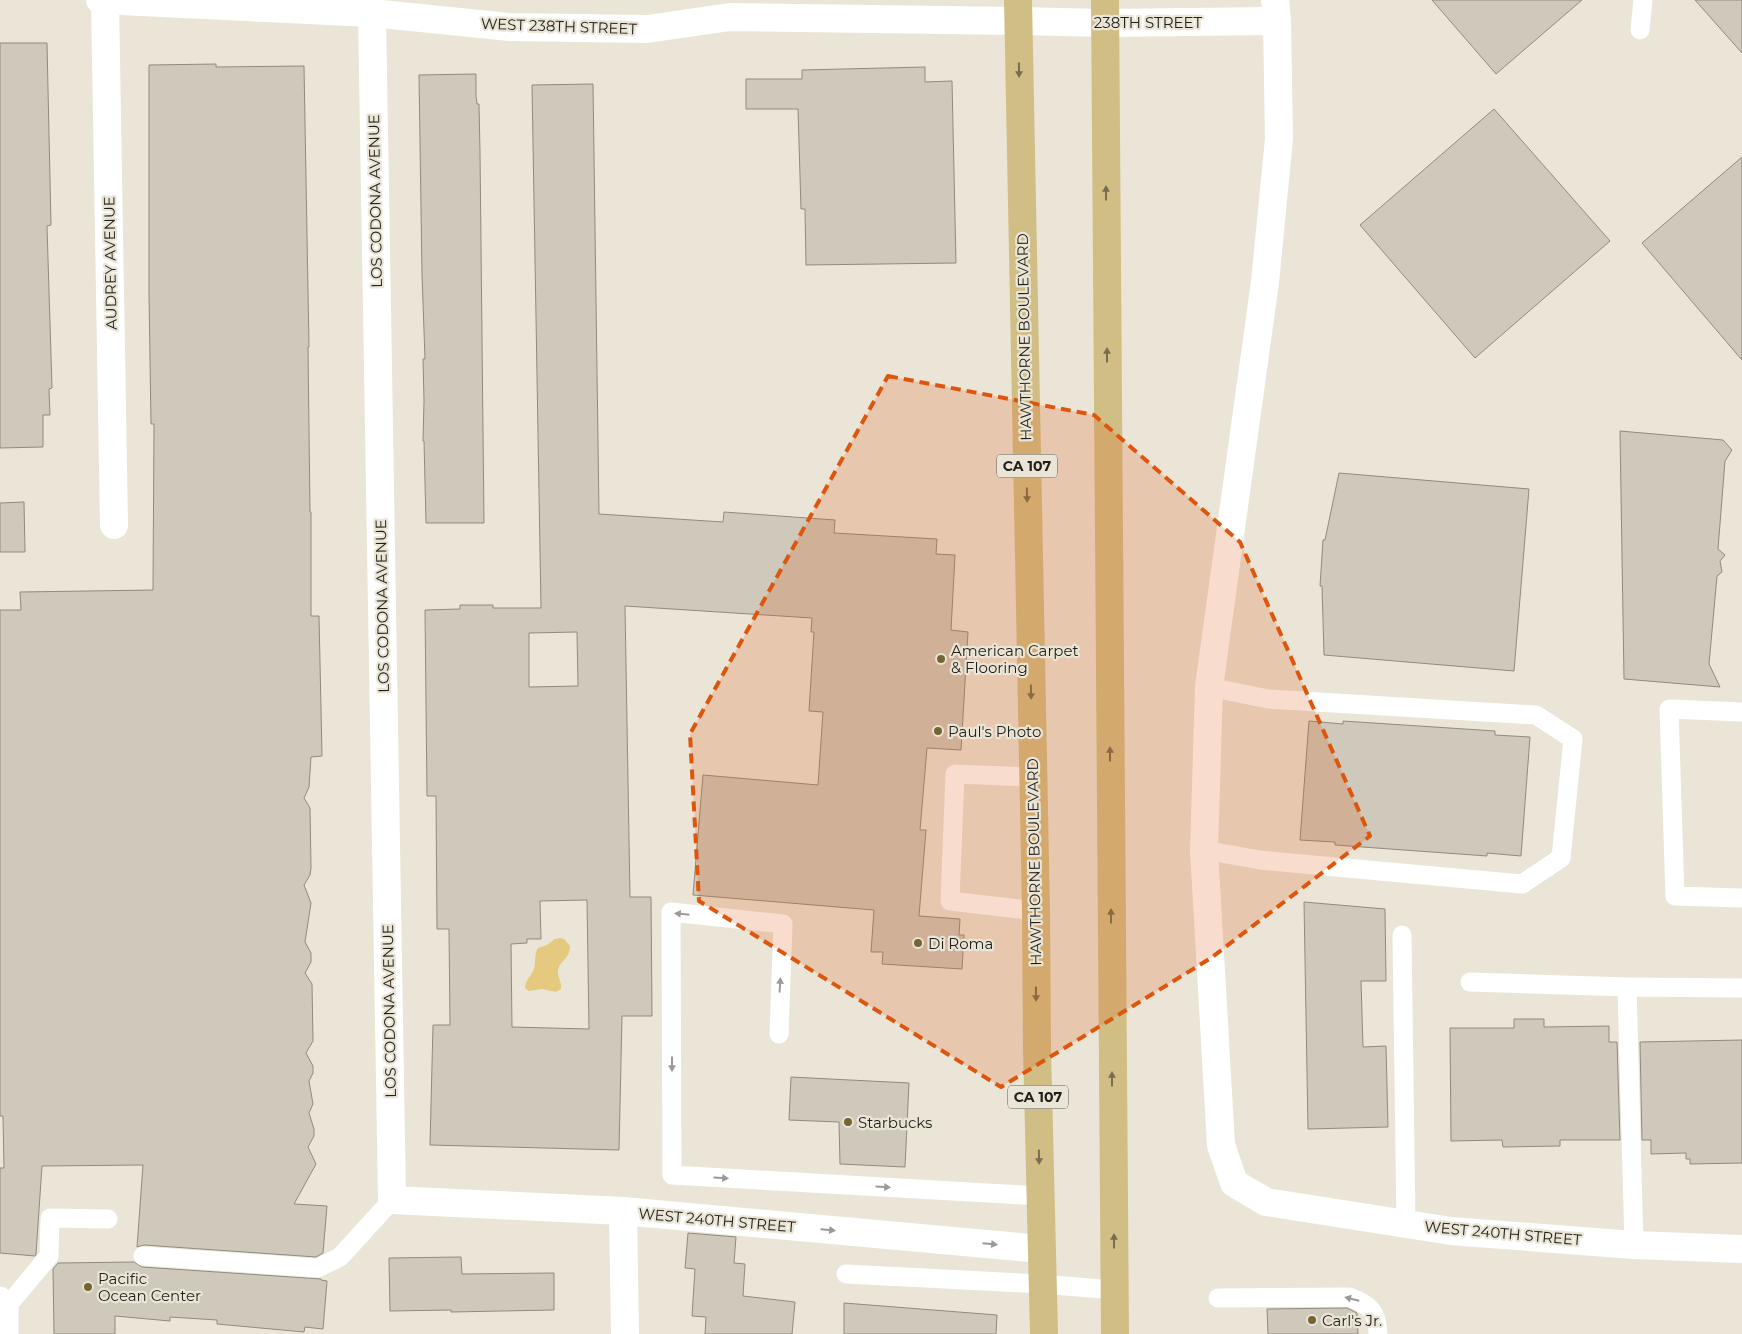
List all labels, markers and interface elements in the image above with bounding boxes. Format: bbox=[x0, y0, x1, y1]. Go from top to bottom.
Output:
street label: 238TH STREET bbox=[1094, 13, 1203, 32]
street label: WEST 238TH STREET bbox=[480, 14, 638, 38]
one-way arrow bbox=[1015, 62, 1023, 78]
street label: LOS CODONA AVENUE bbox=[364, 114, 386, 288]
one-way arrow bbox=[1102, 185, 1110, 201]
street label: AUDREY AVENUE bbox=[99, 196, 121, 330]
street label: HAWTHORNE BOULEVARD bbox=[1013, 233, 1035, 441]
one-way arrow bbox=[1103, 347, 1111, 363]
road number: CA 107 bbox=[997, 454, 1057, 478]
one-way arrow bbox=[1023, 487, 1031, 503]
street label: LOS CODONA AVENUE bbox=[371, 519, 393, 693]
place label: American Carpet & Flooring bbox=[951, 641, 1079, 677]
marker: American Carpet & Flooring bbox=[935, 653, 947, 665]
one-way arrow bbox=[1027, 685, 1035, 701]
place label: Paul's Photo bbox=[948, 722, 1041, 741]
marker: Paul's Photo bbox=[932, 725, 944, 737]
one-way arrow bbox=[1106, 746, 1114, 762]
street label: HAWTHORNE BOULEVARD bbox=[1023, 758, 1045, 966]
one-way arrow bbox=[1107, 908, 1115, 924]
one-way arrow bbox=[674, 909, 690, 917]
street label: LOS CODONA AVENUE bbox=[378, 924, 400, 1098]
place label: Di Roma bbox=[928, 934, 993, 953]
marker: Di Roma bbox=[912, 937, 924, 949]
one-way arrow bbox=[777, 977, 785, 993]
one-way arrow bbox=[1032, 987, 1040, 1003]
one-way arrow bbox=[668, 1056, 676, 1072]
one-way arrow bbox=[1108, 1071, 1116, 1087]
road number: CA 107 bbox=[1008, 1086, 1068, 1108]
place label: Starbucks bbox=[858, 1113, 932, 1132]
marker: Starbucks bbox=[842, 1116, 854, 1128]
one-way arrow bbox=[1035, 1149, 1043, 1165]
one-way arrow bbox=[713, 1174, 729, 1182]
one-way arrow bbox=[875, 1183, 891, 1191]
street label: WEST 240TH STREET bbox=[638, 1204, 797, 1236]
street label: WEST 240TH STREET bbox=[1424, 1217, 1583, 1249]
one-way arrow bbox=[821, 1226, 837, 1234]
one-way arrow bbox=[1109, 1233, 1117, 1249]
one-way arrow bbox=[983, 1240, 999, 1248]
place label: Pacific Ocean Center bbox=[98, 1269, 201, 1305]
marker: Pacific Ocean Center bbox=[82, 1281, 94, 1293]
one-way arrow bbox=[1344, 1295, 1360, 1303]
place label: Carl's Jr. bbox=[1322, 1311, 1382, 1330]
marker: Carl's Jr. bbox=[1306, 1314, 1318, 1326]

